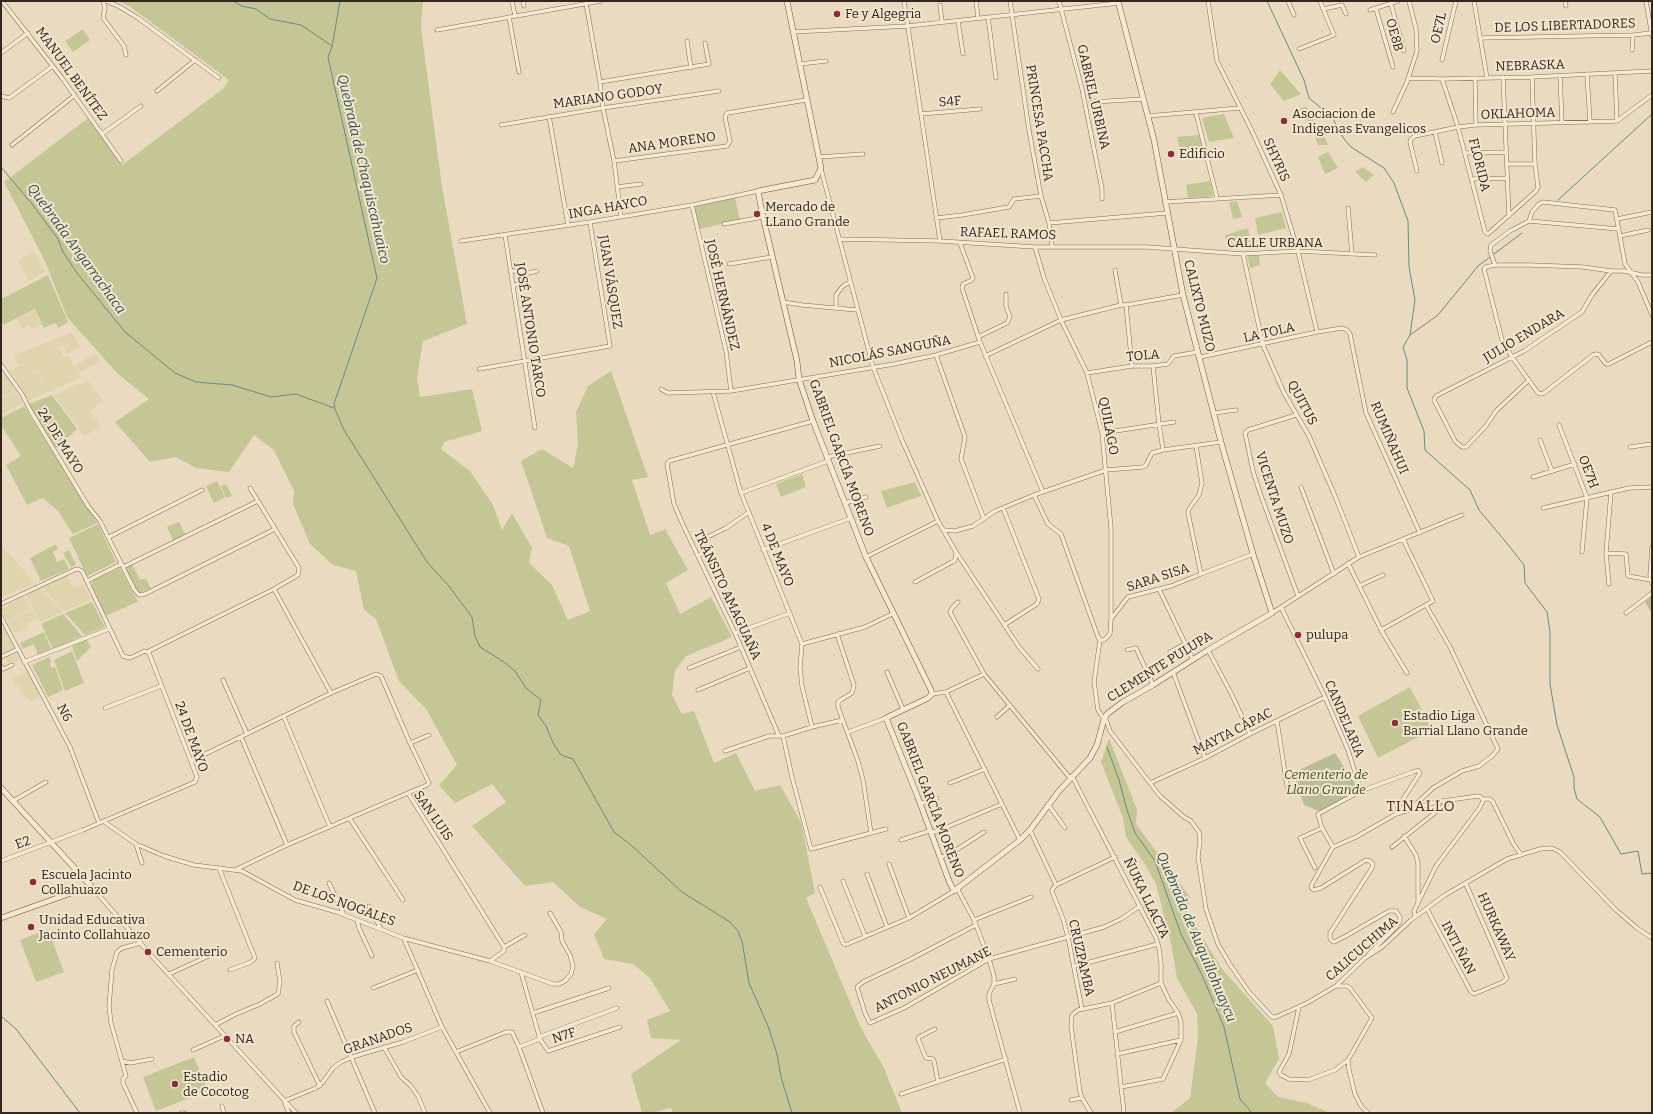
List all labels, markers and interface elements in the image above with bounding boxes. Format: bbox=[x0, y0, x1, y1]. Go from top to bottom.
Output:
place label: Fe y Algegria bbox=[845, 6, 921, 22]
marker: Fe y Algegria bbox=[832, 9, 842, 19]
street label: OE7L bbox=[1428, 11, 1450, 45]
street label: DE LOS LIBERTADORES bbox=[1494, 16, 1636, 36]
street label: OE8B bbox=[1382, 17, 1406, 53]
street label: MANUEL BENÍTEZ bbox=[32, 24, 110, 124]
street label: GABRIEL URBINA bbox=[1073, 43, 1113, 151]
street label: NEBRASKA bbox=[1495, 57, 1565, 75]
street label: PRINCESA PACCHA bbox=[1022, 64, 1056, 182]
water label: Quebrada de Chaquiscahuaico bbox=[333, 73, 393, 265]
street label: MARIANO GODOY bbox=[552, 82, 664, 112]
street label: S4F bbox=[938, 93, 962, 111]
street label: OKLAHOMA bbox=[1480, 105, 1556, 123]
place label: Asociacion de Indigenas Evangelicos bbox=[1292, 106, 1426, 137]
marker: Asociacion de Indigenas Evangelicos bbox=[1279, 116, 1289, 126]
street label: ANA MORENO bbox=[627, 129, 717, 157]
street label: SHYRIS bbox=[1259, 136, 1293, 184]
street label: FLORIDA bbox=[1465, 137, 1493, 193]
place label: Edificio bbox=[1179, 146, 1225, 162]
marker: Edificio bbox=[1166, 149, 1176, 159]
water label: Quebrada Angarrachaca bbox=[23, 181, 129, 317]
street label: INGA HAYCO bbox=[567, 193, 649, 223]
place label: Mercado de LLano Grande bbox=[765, 199, 850, 230]
marker: Mercado de LLano Grande bbox=[752, 209, 762, 219]
street label: RAFAEL RAMOS bbox=[960, 225, 1056, 243]
street label: JUAN VÁSQUEZ bbox=[595, 234, 625, 330]
street label: CALLE URBANA bbox=[1227, 235, 1323, 251]
street label: JOSÉ HERNÁNDEZ bbox=[702, 238, 742, 352]
street label: CALIXTO MUZO bbox=[1180, 258, 1218, 354]
street label: JOSÉ ANTONIO TARCO bbox=[512, 261, 548, 399]
street label: JULIO ENDARA bbox=[1481, 306, 1567, 366]
street label: LA TOLA bbox=[1242, 320, 1296, 346]
street label: NICOLÁS SANGUÑA bbox=[828, 333, 952, 371]
street label: TOLA bbox=[1126, 347, 1160, 365]
street label: GABRIEL GARCÍA MORENO bbox=[805, 377, 877, 539]
street label: QUITUS bbox=[1284, 378, 1320, 428]
street label: QUILAGO bbox=[1095, 395, 1121, 457]
street label: RUMIÑAHUI bbox=[1367, 399, 1411, 477]
street label: 24 DE MAYO bbox=[34, 405, 86, 477]
street label: VICENTA MUZO bbox=[1252, 450, 1296, 546]
street label: OE7H bbox=[1575, 453, 1601, 491]
street label: 4 DE MAYO bbox=[757, 521, 797, 589]
street label: TRÁNSITO AMAGUAÑA bbox=[690, 528, 764, 662]
street label: SARA SISA bbox=[1125, 561, 1191, 595]
place label: pulupa bbox=[1306, 627, 1348, 643]
street label: CLEMENTE PULUPA bbox=[1105, 628, 1215, 706]
marker: pulupa bbox=[1293, 630, 1303, 640]
street label: CANDELARIA bbox=[1321, 678, 1367, 760]
street label: 24 DE MAYO bbox=[171, 700, 211, 774]
street label: N6 bbox=[53, 701, 75, 725]
street label: MAYTA CÁPAC bbox=[1191, 705, 1275, 759]
place label: Estadio Liga Barrial Llano Grande bbox=[1403, 708, 1528, 739]
marker: Estadio Liga Barrial Llano Grande bbox=[1390, 718, 1400, 728]
street label: GABRIEL GARCÍA MORENO bbox=[893, 720, 967, 880]
park label: Cementerio de Llano Grande bbox=[1284, 767, 1368, 798]
street label: SAN LUIS bbox=[410, 788, 456, 844]
district label: TINALLO bbox=[1386, 798, 1456, 816]
street label: E2 bbox=[13, 833, 33, 853]
water label: Quebrada de Auquillohuaycu bbox=[1152, 849, 1240, 1025]
street label: ÑUKA LLACTA bbox=[1120, 855, 1172, 941]
place label: Escuela Jacinto Collahuazo bbox=[41, 867, 132, 898]
marker: Escuela Jacinto Collahuazo bbox=[28, 877, 38, 887]
street label: DE LOS NOGALES bbox=[291, 878, 397, 930]
street label: HURKAWAY bbox=[1474, 890, 1518, 964]
place label: Unidad Educativa Jacinto Collahuazo bbox=[39, 912, 150, 943]
street label: CALICUCHIMA bbox=[1323, 913, 1401, 985]
street label: CRUZPAMBA bbox=[1065, 918, 1097, 998]
street label: INTI ÑAN bbox=[1437, 919, 1479, 977]
marker: Unidad Educativa Jacinto Collahuazo bbox=[26, 922, 36, 932]
place label: Cementerio bbox=[156, 944, 227, 960]
street label: ANTONIO NEUMANE bbox=[872, 944, 994, 1016]
marker: Cementerio bbox=[143, 947, 153, 957]
street label: GRANADOS bbox=[341, 1020, 415, 1058]
street label: N7F bbox=[550, 1025, 578, 1047]
place label: NA bbox=[235, 1031, 254, 1047]
marker: NA bbox=[222, 1034, 232, 1044]
place label: Estadio de Cocotog bbox=[183, 1069, 249, 1100]
marker: Estadio de Cocotog bbox=[170, 1079, 180, 1089]

